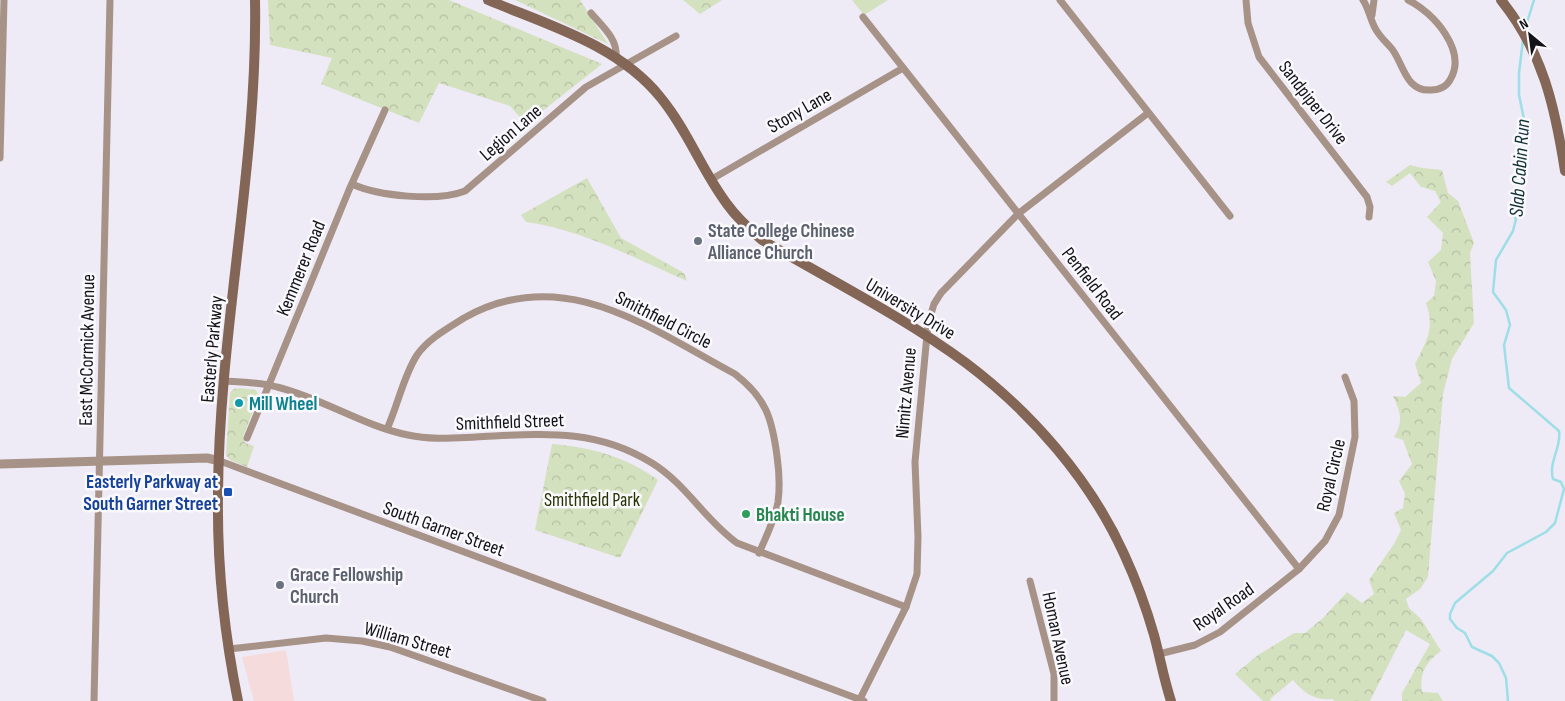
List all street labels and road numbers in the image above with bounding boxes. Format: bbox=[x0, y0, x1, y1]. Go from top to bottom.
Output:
street label: Sandpiper Drive bbox=[1273, 56, 1353, 149]
street label: Stony Lane bbox=[764, 84, 836, 139]
street label: Legion Lane bbox=[475, 100, 547, 166]
street label: Kemmerer Road bbox=[272, 217, 331, 320]
street label: Penfield Road bbox=[1056, 243, 1127, 325]
street label: University Drive bbox=[861, 273, 959, 345]
street label: East McCormick Avenue bbox=[75, 274, 100, 426]
street label: Smithfield Circle bbox=[611, 286, 715, 354]
street label: Easterly Parkway bbox=[196, 294, 229, 403]
street label: Nimitz Avenue bbox=[891, 347, 922, 440]
street label: Smithfield Street bbox=[456, 409, 565, 436]
street label: Royal Circle bbox=[1312, 437, 1351, 514]
street label: South Garner Street bbox=[380, 497, 507, 562]
street label: Royal Road bbox=[1189, 578, 1259, 636]
street label: Homan Avenue bbox=[1036, 590, 1079, 687]
street label: William Street bbox=[361, 617, 454, 664]

